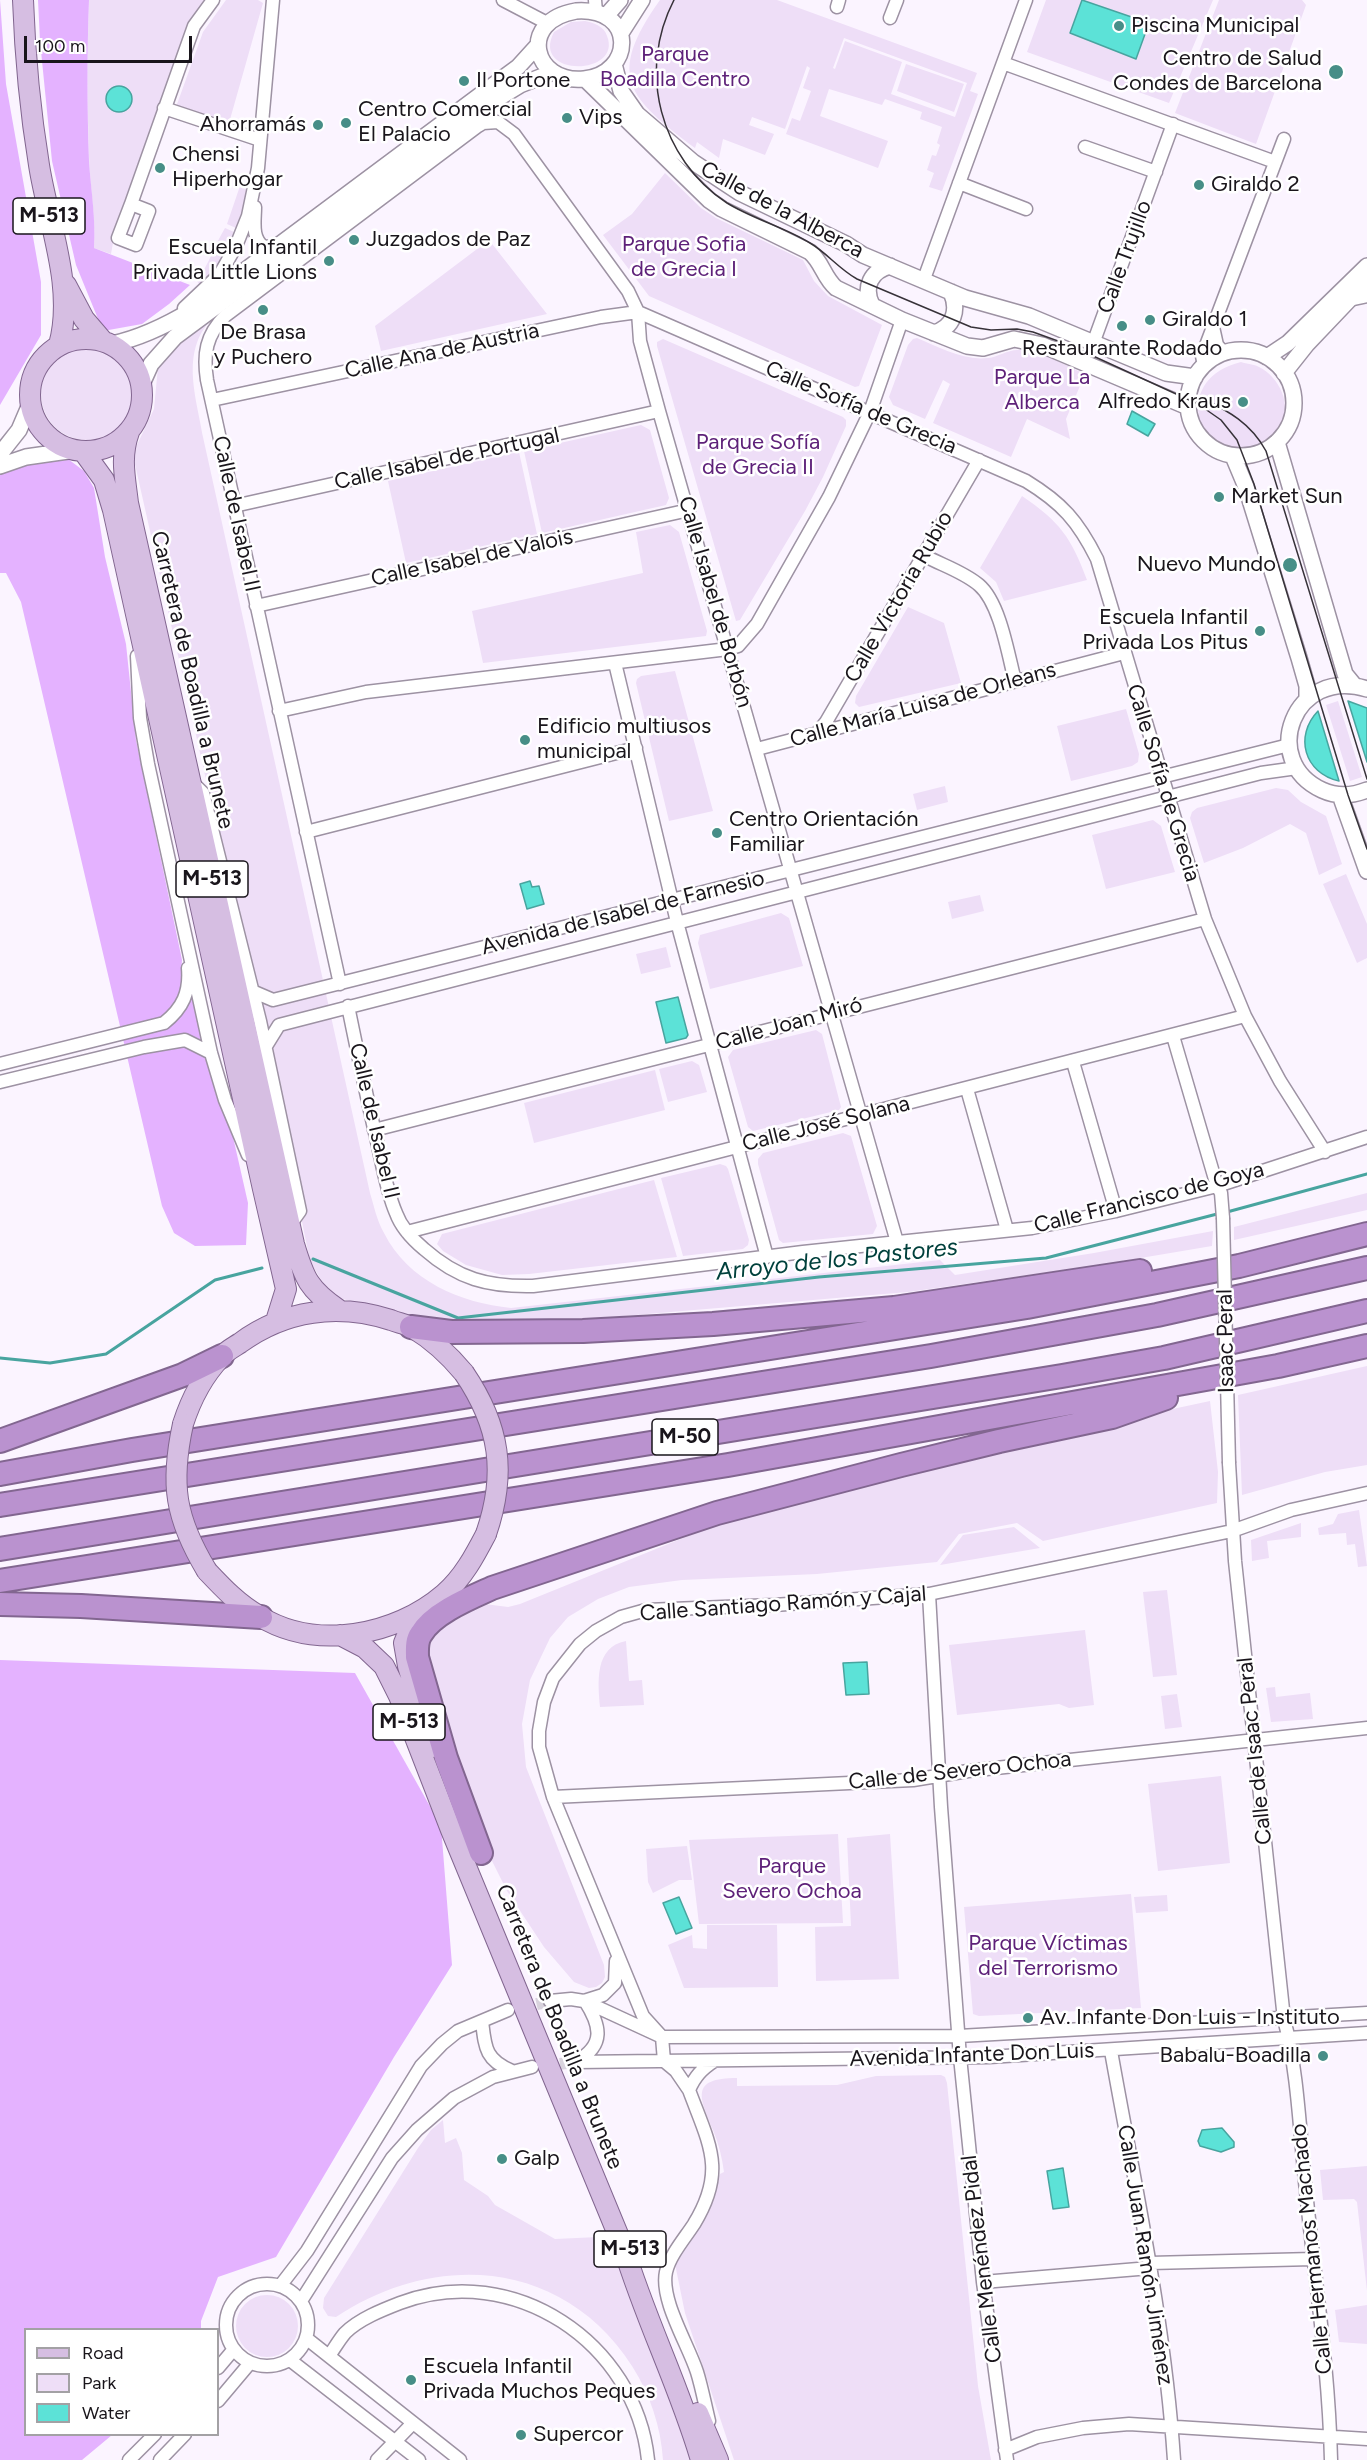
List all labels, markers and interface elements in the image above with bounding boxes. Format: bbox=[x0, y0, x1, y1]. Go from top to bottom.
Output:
place label: Piscina Municipal bbox=[1131, 13, 1299, 39]
marker: Piscina Municipal bbox=[1112, 19, 1126, 33]
scale bar bbox=[27, 24, 195, 62]
text: 100 m bbox=[35, 35, 85, 57]
park label: Parque Boadilla Centro bbox=[600, 42, 750, 94]
place label: Centro de Salud Condes de Barcelona bbox=[1113, 46, 1322, 98]
marker: Centro de Salud Condes de Barcelona bbox=[1327, 63, 1345, 81]
place label: Il Portone bbox=[476, 68, 570, 94]
marker: Il Portone bbox=[457, 74, 471, 88]
place label: Centro Comercial El Palacio bbox=[358, 97, 532, 148]
place label: Vips bbox=[579, 105, 623, 131]
marker: Vips bbox=[560, 111, 574, 125]
place label: Ahorramás bbox=[200, 112, 306, 138]
marker: Centro Comercial El Palacio bbox=[339, 116, 353, 130]
marker: Ahorramás bbox=[311, 118, 325, 132]
place label: Chensi Hiperhogar bbox=[172, 142, 283, 194]
street label: Calle de la Alberca bbox=[696, 156, 868, 264]
marker: Chensi Hiperhogar bbox=[153, 161, 167, 175]
place label: Giraldo 2 bbox=[1211, 172, 1300, 198]
marker: Giraldo 2 bbox=[1192, 178, 1206, 192]
street label: Calle Trujillo bbox=[1092, 197, 1158, 317]
road number: M-513 bbox=[13, 198, 85, 234]
place label: Juzgados de Paz bbox=[366, 227, 531, 253]
park label: Parque Sofia de Grecia I bbox=[622, 232, 746, 284]
marker: Juzgados de Paz bbox=[347, 233, 361, 247]
place label: Escuela Infantil Privada Little Lions bbox=[133, 235, 317, 286]
marker: Escuela Infantil Privada Little Lions bbox=[322, 254, 336, 268]
marker: De Brasa y Puchero bbox=[256, 303, 270, 317]
place label: Giraldo 1 bbox=[1162, 307, 1247, 333]
marker: Giraldo 1 bbox=[1143, 313, 1157, 327]
street label: Calle Ana de Austria bbox=[342, 318, 542, 384]
marker: Restaurante Rodado bbox=[1115, 319, 1129, 333]
place label: De Brasa y Puchero bbox=[214, 320, 312, 372]
place label: Restaurante Rodado bbox=[1022, 336, 1222, 362]
street label: Calle Sofía de Grecia bbox=[761, 356, 961, 460]
park label: Parque La Alberca bbox=[994, 365, 1090, 416]
place label: Alfredo Kraus bbox=[1098, 389, 1231, 415]
marker: Alfredo Kraus bbox=[1236, 395, 1250, 409]
street label: Calle Isabel de Portugal bbox=[332, 422, 562, 496]
park label: Parque Sofía de Grecia II bbox=[696, 430, 820, 482]
street label: Calle de Isabel II bbox=[207, 433, 265, 595]
place label: Market Sun bbox=[1231, 484, 1343, 510]
marker: Market Sun bbox=[1212, 490, 1226, 504]
street label: Calle Isabel de Borbón bbox=[672, 493, 758, 711]
street label: Calle Victoria Rubio bbox=[839, 507, 959, 687]
street label: Calle Isabel de Valois bbox=[369, 524, 575, 592]
street label: Carretera de Boadilla a Brunete bbox=[145, 529, 239, 831]
place label: Nuevo Mundo bbox=[1137, 552, 1276, 578]
marker: Nuevo Mundo bbox=[1281, 556, 1299, 574]
place label: Escuela Infantil Privada Los Pitus bbox=[1082, 605, 1248, 656]
marker: Escuela Infantil Privada Los Pitus bbox=[1253, 624, 1267, 638]
street label: Calle María Luisa de Orleans bbox=[787, 657, 1059, 753]
street label: Calle Sofía de Grecia bbox=[1120, 681, 1206, 885]
place label: Edificio multiusos municipal bbox=[537, 714, 711, 766]
marker: Edificio multiusos municipal bbox=[518, 733, 532, 747]
place label: Centro Orientación Familiar bbox=[729, 807, 919, 858]
marker: Centro Orientación Familiar bbox=[710, 826, 724, 840]
road number: M-513 bbox=[176, 861, 248, 897]
street label: Avenida de Isabel de Farnesio bbox=[479, 865, 767, 961]
street label: Calle Joan Miró bbox=[713, 992, 865, 1056]
street label: Calle de Isabel II bbox=[343, 1041, 405, 1201]
street label: Calle José Solana bbox=[739, 1090, 913, 1158]
street label: Calle Francisco de Goya bbox=[1031, 1157, 1267, 1239]
water label: Arroyo de los Pastores bbox=[715, 1233, 959, 1287]
street label: Isaac Peral bbox=[1212, 1289, 1240, 1393]
road number: M-50 bbox=[652, 1419, 718, 1455]
street label: Calle Santiago Ramón y Cajal bbox=[639, 1581, 927, 1627]
street label: Calle de Isaac Peral bbox=[1232, 1656, 1278, 1846]
road number: M-513 bbox=[373, 1704, 445, 1740]
street label: Calle de Severo Ochoa bbox=[847, 1746, 1073, 1796]
park label: Parque Severo Ochoa bbox=[722, 1854, 862, 1906]
street label: Carretera de Boadilla a Brunete bbox=[490, 1881, 628, 2173]
park label: Parque Víctimas del Terrorismo bbox=[968, 1931, 1128, 1982]
place label: Av. Infante Don Luis - Instituto bbox=[1040, 2005, 1340, 2031]
marker: Av. Infante Don Luis - Instituto bbox=[1021, 2011, 1035, 2025]
street label: Avenida Infante Don Luis bbox=[849, 2038, 1095, 2072]
place label: Babalu-Boadilla bbox=[1160, 2043, 1311, 2069]
marker: Babalu-Boadilla bbox=[1316, 2049, 1330, 2063]
street label: Calle Hermanos Machado bbox=[1286, 2122, 1338, 2376]
street label: Calle Juan Ramón Jiménez bbox=[1111, 2123, 1179, 2387]
place label: Galp bbox=[514, 2146, 560, 2172]
marker: Galp bbox=[495, 2152, 509, 2166]
street label: Calle Menéndez Pidal bbox=[956, 2153, 1008, 2365]
road number: M-513 bbox=[594, 2231, 666, 2267]
legend bbox=[24, 2328, 219, 2436]
text: Road bbox=[82, 2342, 123, 2364]
place label: Escuela Infantil Privada Muchos Peques bbox=[423, 2354, 655, 2406]
text: Park bbox=[82, 2372, 116, 2394]
marker: Escuela Infantil Privada Muchos Peques bbox=[404, 2373, 418, 2387]
text: Water bbox=[82, 2402, 130, 2424]
place label: Supercor bbox=[533, 2422, 623, 2448]
marker: Supercor bbox=[514, 2428, 528, 2442]

